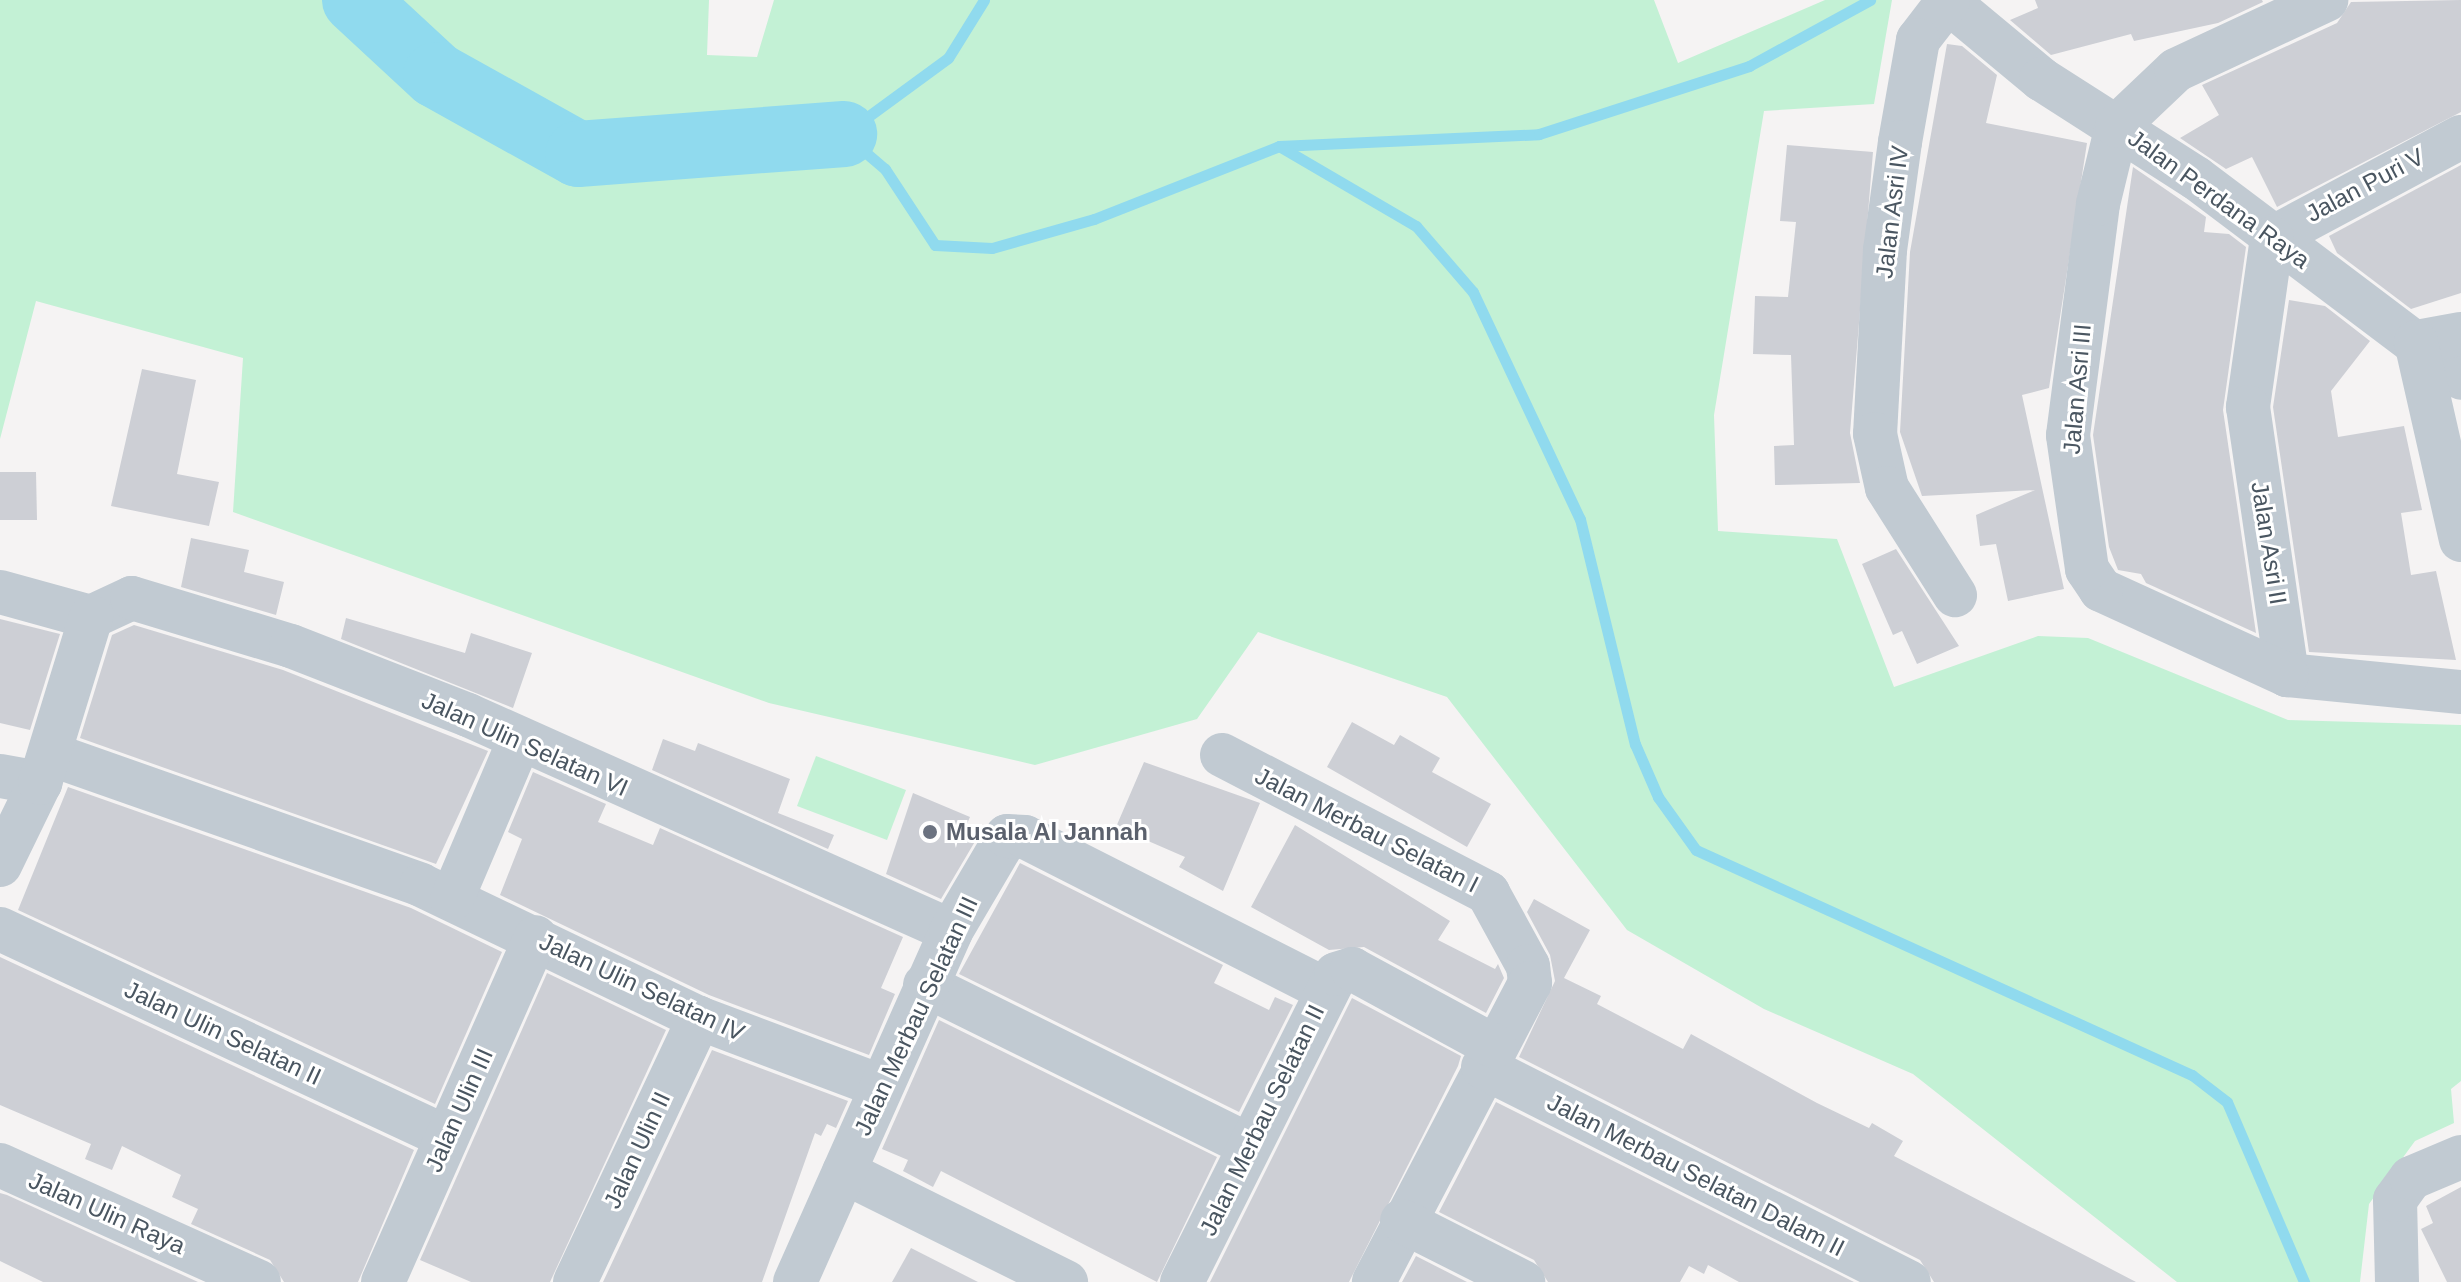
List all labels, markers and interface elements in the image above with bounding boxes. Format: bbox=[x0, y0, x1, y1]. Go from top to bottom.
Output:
street label: Jalan Perdana Raya bbox=[2123, 123, 2315, 275]
street label: Jalan Puri V bbox=[2301, 142, 2429, 228]
street label: Jalan Asri IV bbox=[1869, 143, 1915, 281]
street label: Jalan Asri III bbox=[2057, 322, 2097, 456]
street label: Jalan Asri II bbox=[2245, 479, 2293, 607]
street label: Jalan Ulin Selatan VI bbox=[417, 686, 633, 802]
street label: Jalan Merbau Selatan I bbox=[1251, 761, 1483, 899]
place label: Musala Al Jannah bbox=[946, 818, 1149, 846]
marker: Musala Al Jannah bbox=[921, 823, 939, 841]
street label: Jalan Merbau Selatan III bbox=[848, 892, 984, 1140]
street label: Jalan Ulin Selatan IV bbox=[535, 927, 749, 1047]
street label: Jalan Ulin Selatan II bbox=[120, 975, 326, 1091]
street label: Jalan Merbau Selatan II bbox=[1193, 1000, 1331, 1240]
street label: Jalan Ulin III bbox=[419, 1044, 499, 1176]
street label: Jalan Ulin II bbox=[597, 1087, 677, 1213]
street label: Jalan Merbau Selatan Dalam II bbox=[1543, 1087, 1849, 1263]
street label: Jalan Ulin Raya bbox=[24, 1166, 190, 1260]

